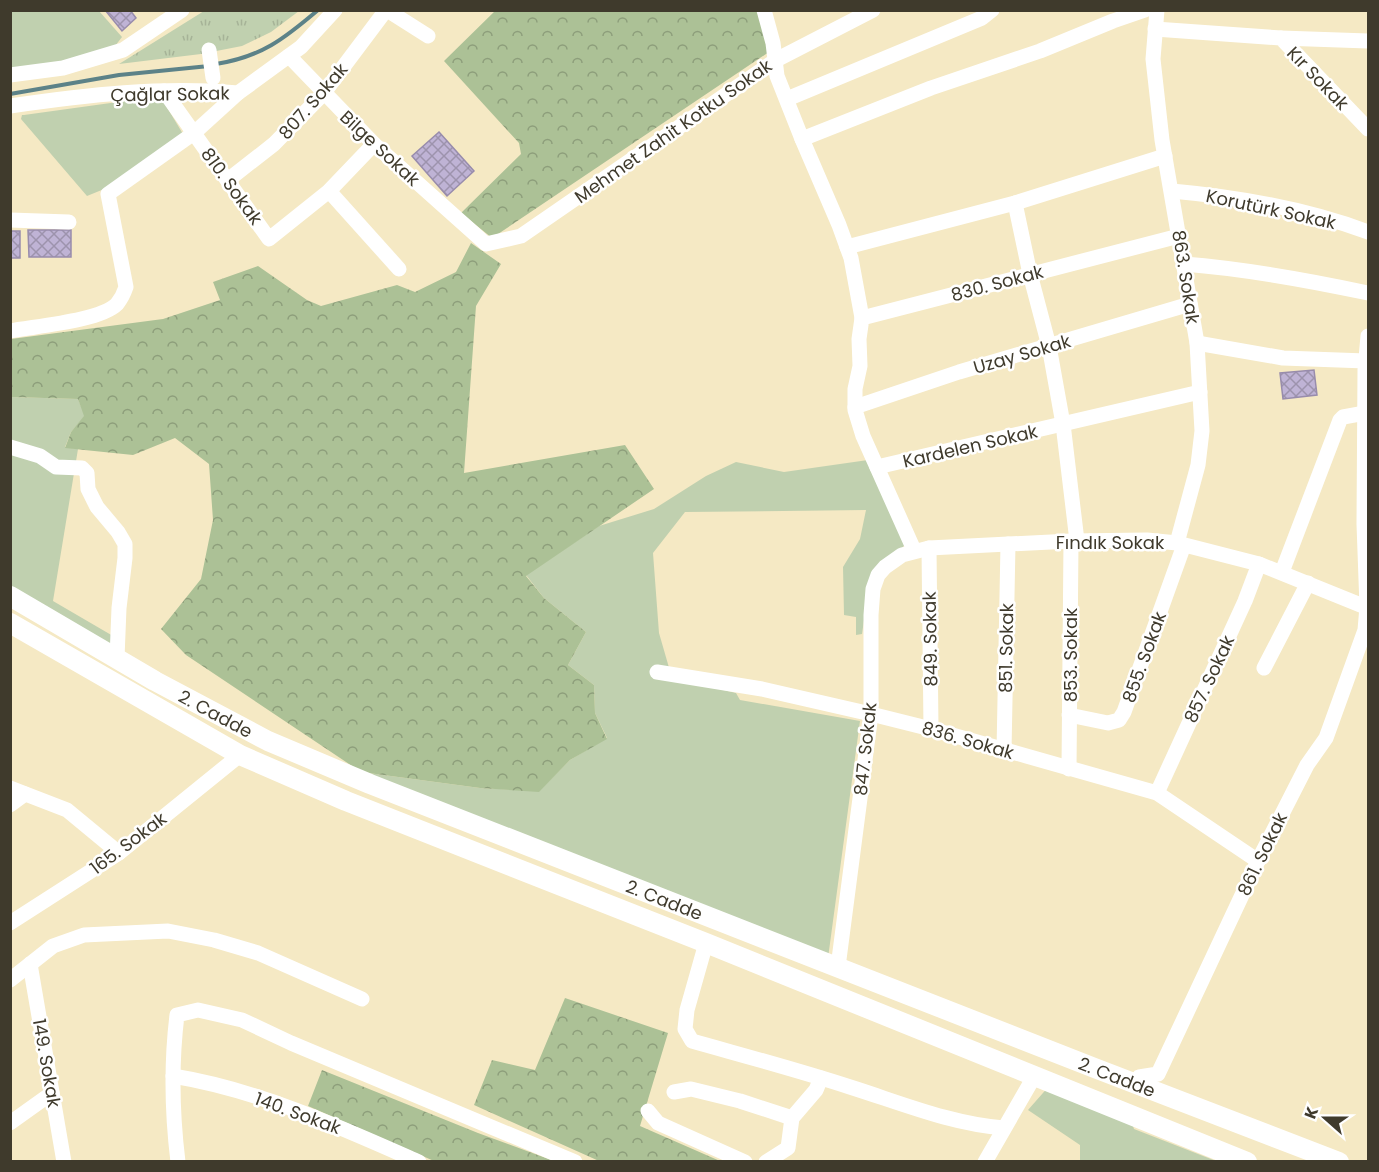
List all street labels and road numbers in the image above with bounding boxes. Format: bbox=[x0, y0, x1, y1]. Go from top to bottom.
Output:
street label: Kır Sokak bbox=[1281, 41, 1355, 116]
street label: Mehmet Zahit Kotku Sokak bbox=[569, 53, 777, 209]
street label: 807. Sokak bbox=[273, 57, 354, 145]
street label: Çağlar Sokak bbox=[110, 80, 231, 108]
street label: Bilge Sokak bbox=[335, 104, 426, 192]
street label: 810. Sokak bbox=[195, 142, 269, 230]
street label: Korutürk Sokak bbox=[1204, 183, 1339, 235]
street label: 863. Sokak bbox=[1166, 228, 1206, 326]
street label: 830. Sokak bbox=[948, 258, 1047, 307]
street label: Uzay Sokak bbox=[970, 328, 1074, 380]
street label: Kardelen Sokak bbox=[900, 418, 1041, 474]
street label: Fındık Sokak bbox=[1056, 530, 1165, 555]
street label: 849. Sokak bbox=[917, 590, 943, 687]
street label: 851. Sokak bbox=[993, 602, 1019, 693]
street label: 853. Sokak bbox=[1058, 607, 1083, 702]
street label: 855. Sokak bbox=[1116, 607, 1172, 706]
street label: 857. Sokak bbox=[1178, 631, 1240, 727]
street label: 2. Cadde bbox=[174, 683, 257, 743]
street label: 847. Sokak bbox=[848, 700, 882, 797]
street label: 836. Sokak bbox=[919, 715, 1018, 765]
street label: 165. Sokak bbox=[85, 806, 172, 880]
street label: 861. Sokak bbox=[1231, 807, 1293, 900]
street label: 2. Cadde bbox=[622, 873, 707, 926]
street label: 149. Sokak bbox=[27, 1017, 67, 1110]
street label: 2. Cadde bbox=[1075, 1050, 1159, 1103]
street label: 140. Sokak bbox=[252, 1086, 345, 1140]

